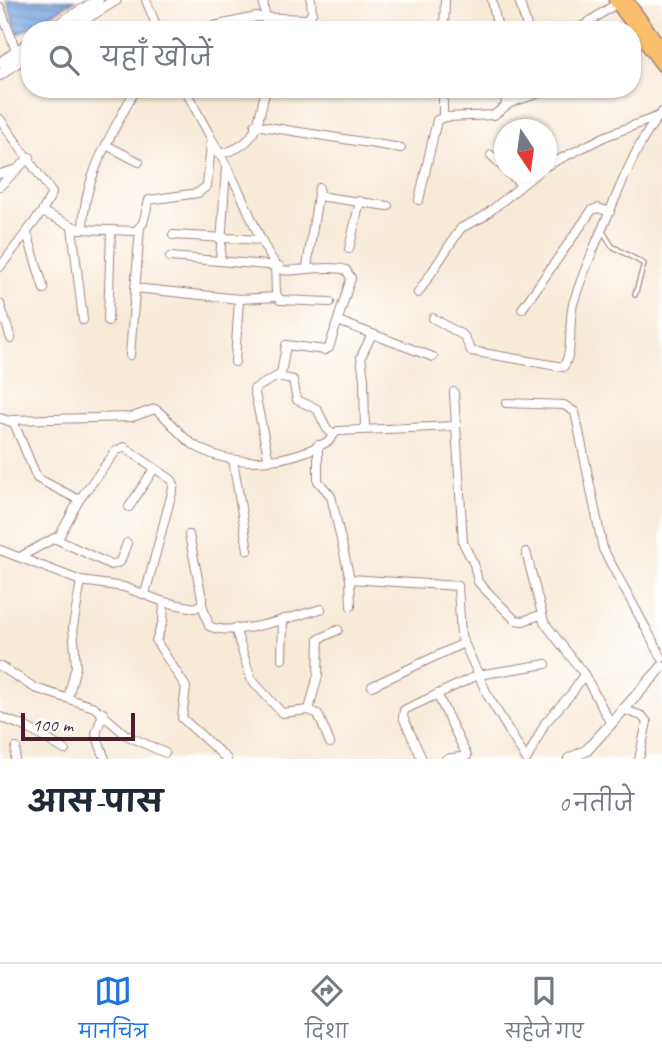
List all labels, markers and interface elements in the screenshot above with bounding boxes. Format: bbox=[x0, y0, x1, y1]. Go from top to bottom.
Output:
search box bbox=[21, 21, 641, 98]
icon: search bbox=[45, 41, 83, 79]
text: यहाँ खोजें bbox=[101, 41, 212, 74]
north arrow bbox=[494, 119, 557, 182]
scale bar bbox=[21, 710, 135, 742]
text: 100 m bbox=[32, 713, 73, 737]
text: आस-पास bbox=[28, 783, 163, 821]
text: 0 नतीजे bbox=[558, 789, 634, 818]
tab: मानचित्र bbox=[78, 972, 148, 1052]
tab: दिशा bbox=[305, 972, 348, 1052]
tab: सहेजे गए bbox=[505, 972, 584, 1052]

